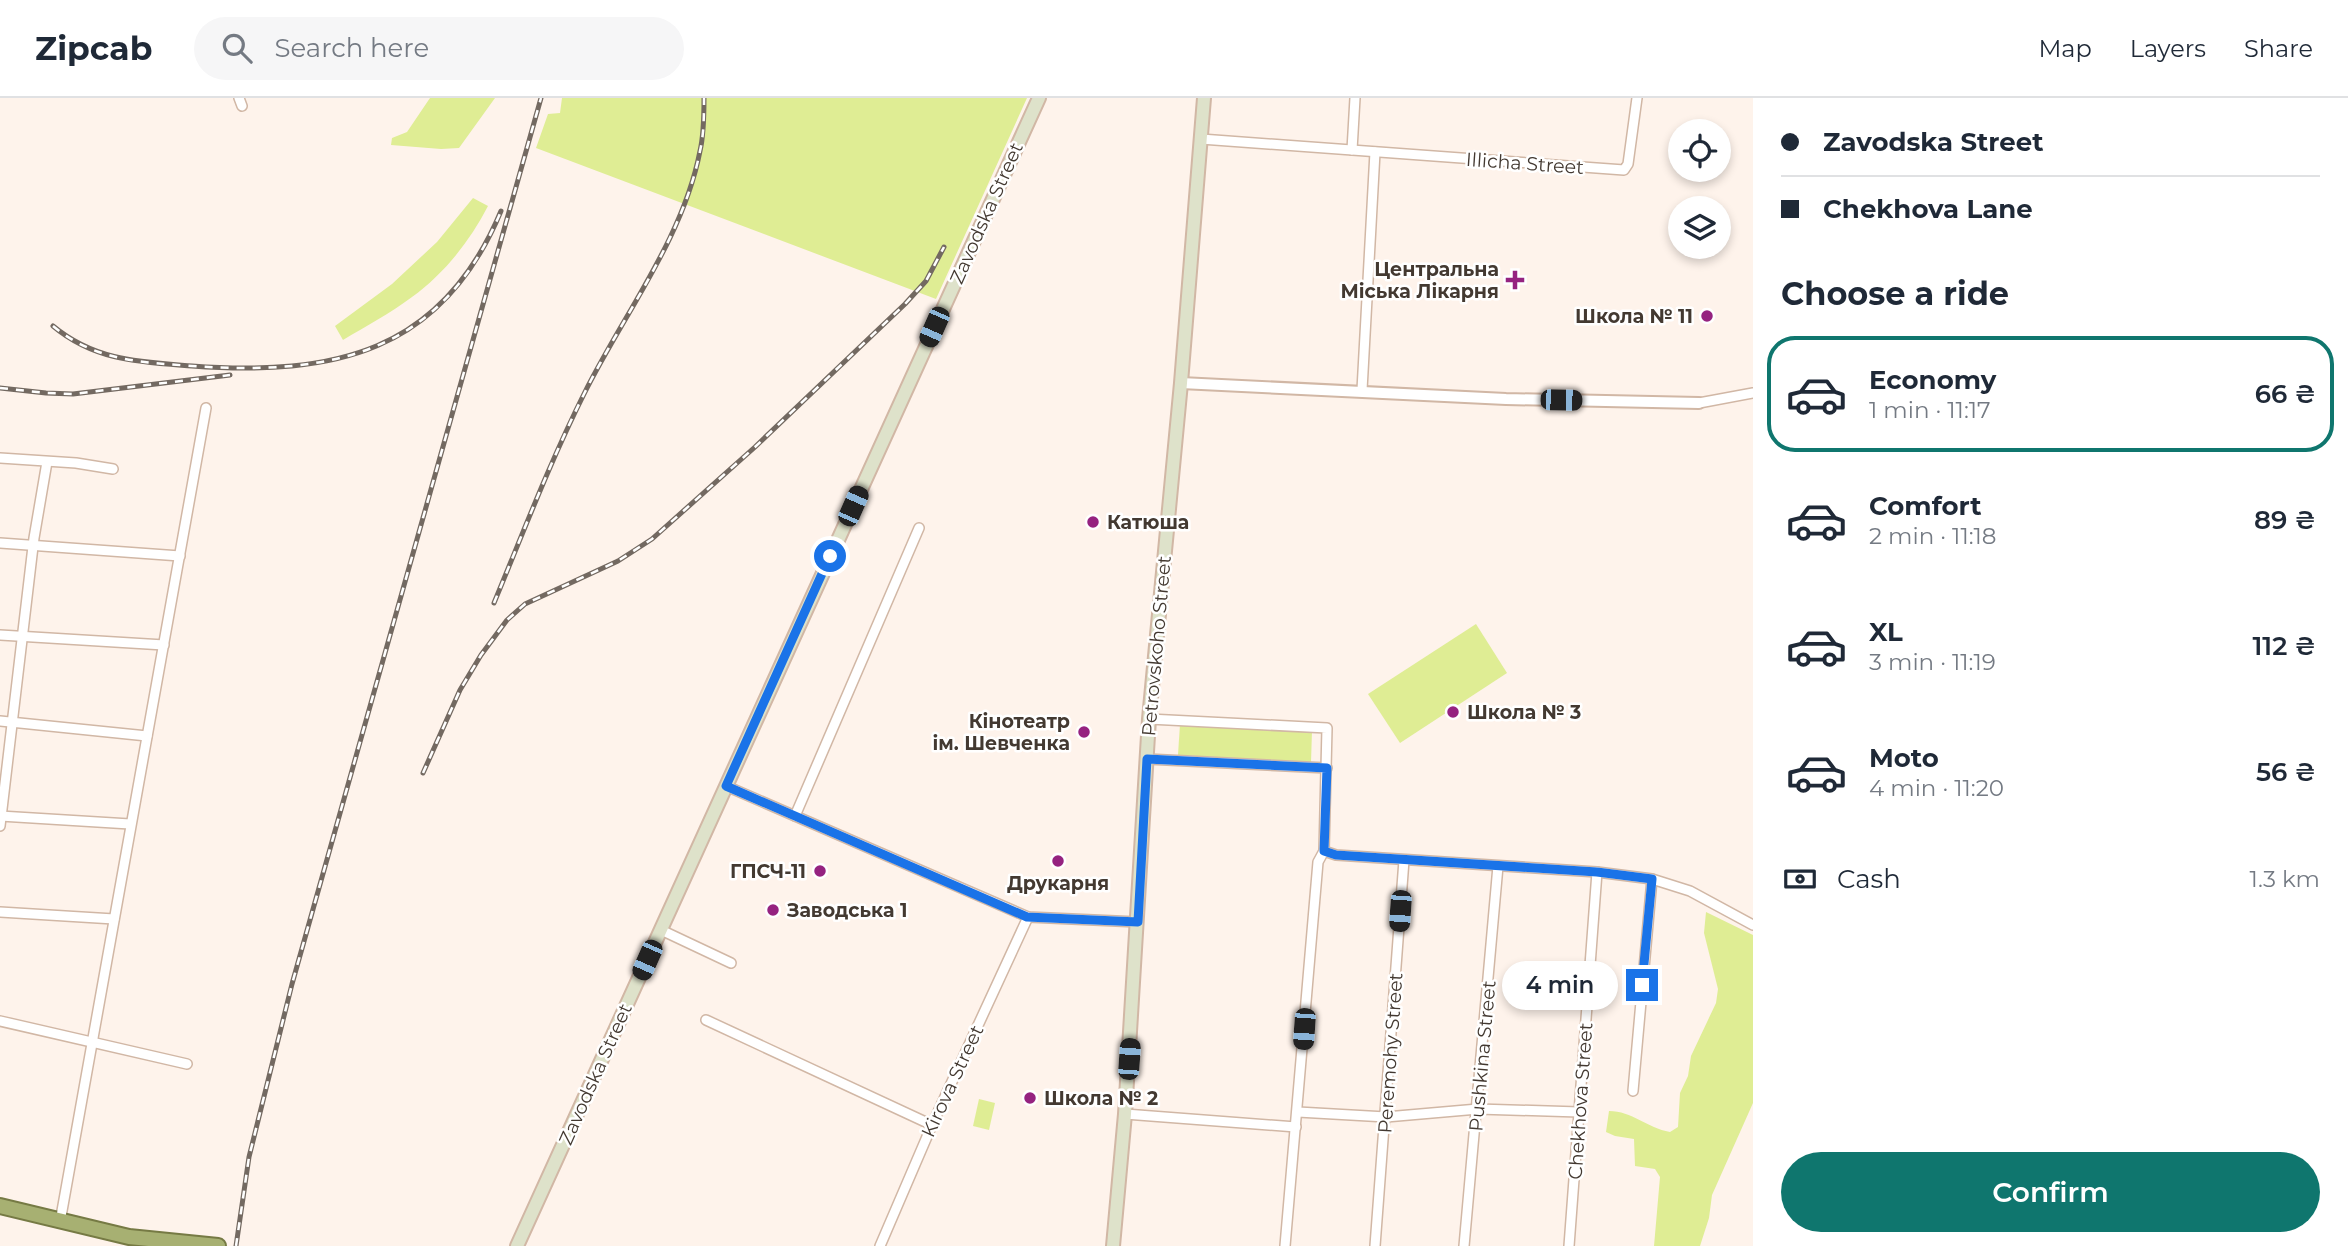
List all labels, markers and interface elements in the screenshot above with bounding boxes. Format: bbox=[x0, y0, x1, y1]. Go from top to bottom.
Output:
search box bbox=[194, 17, 684, 80]
text: Zipcab bbox=[35, 28, 152, 68]
icon: search bbox=[218, 29, 256, 67]
text: Search here bbox=[274, 32, 429, 64]
text: Map bbox=[2038, 34, 2092, 63]
text: Layers bbox=[2130, 34, 2206, 63]
text: Share bbox=[2244, 34, 2313, 63]
map controls bbox=[1668, 119, 1731, 259]
button: locate bbox=[1668, 119, 1731, 182]
text: Zavodska Street bbox=[1823, 126, 2043, 158]
street label: Zavodska Street bbox=[945, 139, 1028, 287]
street label: Illicha Street bbox=[1465, 148, 1585, 179]
text: Chekhova Lane bbox=[1823, 193, 2033, 225]
button: layers bbox=[1668, 196, 1731, 259]
place label: Центральна Міська Лікарня bbox=[1341, 258, 1499, 303]
marker: Центральна Міська Лікарня bbox=[1505, 270, 1525, 290]
text: Choose a ride bbox=[1781, 274, 2009, 313]
car bbox=[916, 304, 953, 350]
place label: Школа № 11 bbox=[1575, 305, 1693, 328]
marker: Школа № 11 bbox=[1699, 308, 1715, 324]
icon: car bbox=[1785, 363, 1848, 426]
text: Economy bbox=[1869, 364, 1996, 396]
text: 66 ₴ bbox=[2255, 378, 2316, 410]
car bbox=[1540, 389, 1583, 411]
text: 1 min · 11:17 bbox=[1869, 396, 1991, 424]
car bbox=[835, 483, 872, 529]
icon: car bbox=[1785, 489, 1848, 552]
text: Comfort bbox=[1869, 490, 1981, 522]
text: 89 ₴ bbox=[2254, 504, 2316, 536]
place label: Катюша bbox=[1107, 511, 1189, 534]
marker: Катюша bbox=[1085, 514, 1101, 530]
text: 2 min · 11:18 bbox=[1869, 522, 1997, 550]
route start bbox=[814, 540, 846, 572]
street label: Petrovskoho Street bbox=[1137, 555, 1176, 737]
icon: car bbox=[1785, 615, 1848, 678]
text: XL bbox=[1869, 616, 1903, 648]
text: 112 ₴ bbox=[2252, 630, 2316, 662]
text: 3 min · 11:19 bbox=[1869, 648, 1996, 676]
place label: Школа № 3 bbox=[1467, 701, 1581, 724]
marker: Школа № 3 bbox=[1445, 704, 1461, 720]
place label: Кінотеатр ім. Шевченка bbox=[933, 710, 1070, 755]
marker: Кінотеатр ім. Шевченка bbox=[1076, 724, 1092, 740]
icon: car bbox=[1785, 741, 1848, 804]
text: Moto bbox=[1869, 742, 1939, 774]
text: 56 ₴ bbox=[2256, 756, 2316, 788]
text: 4 min · 11:20 bbox=[1869, 774, 2004, 802]
marker: Друкарня bbox=[1050, 853, 1066, 869]
place label: ГПСЧ-11 bbox=[730, 860, 806, 883]
icon: cash bbox=[1781, 860, 1819, 898]
marker: ГПСЧ-11 bbox=[812, 863, 828, 879]
text: Cash bbox=[1837, 863, 1901, 895]
text: 1.3 km bbox=[2250, 865, 2320, 893]
place label: Друкарня bbox=[1007, 872, 1109, 895]
car bbox=[1389, 889, 1412, 933]
place label: Заводська 1 bbox=[786, 899, 907, 922]
marker: Заводська 1 bbox=[765, 902, 781, 918]
car bbox=[629, 937, 666, 983]
callout: 4 min bbox=[1502, 960, 1618, 1010]
route end bbox=[1626, 969, 1658, 1001]
text: 4 min bbox=[1526, 971, 1594, 999]
street label: Peremohy Street bbox=[1373, 972, 1408, 1134]
street label: Pushkina Street bbox=[1464, 979, 1501, 1132]
street label: Zavodska Street bbox=[554, 1000, 637, 1148]
car bbox=[1293, 1007, 1316, 1051]
street label: Kirova Street bbox=[916, 1021, 989, 1141]
street label: Chekhova Street bbox=[1564, 1022, 1597, 1180]
car bbox=[1118, 1037, 1141, 1081]
place label: Школа № 2 bbox=[1044, 1087, 1158, 1110]
marker: Школа № 2 bbox=[1022, 1090, 1038, 1106]
button: Confirm bbox=[1781, 1152, 2320, 1232]

